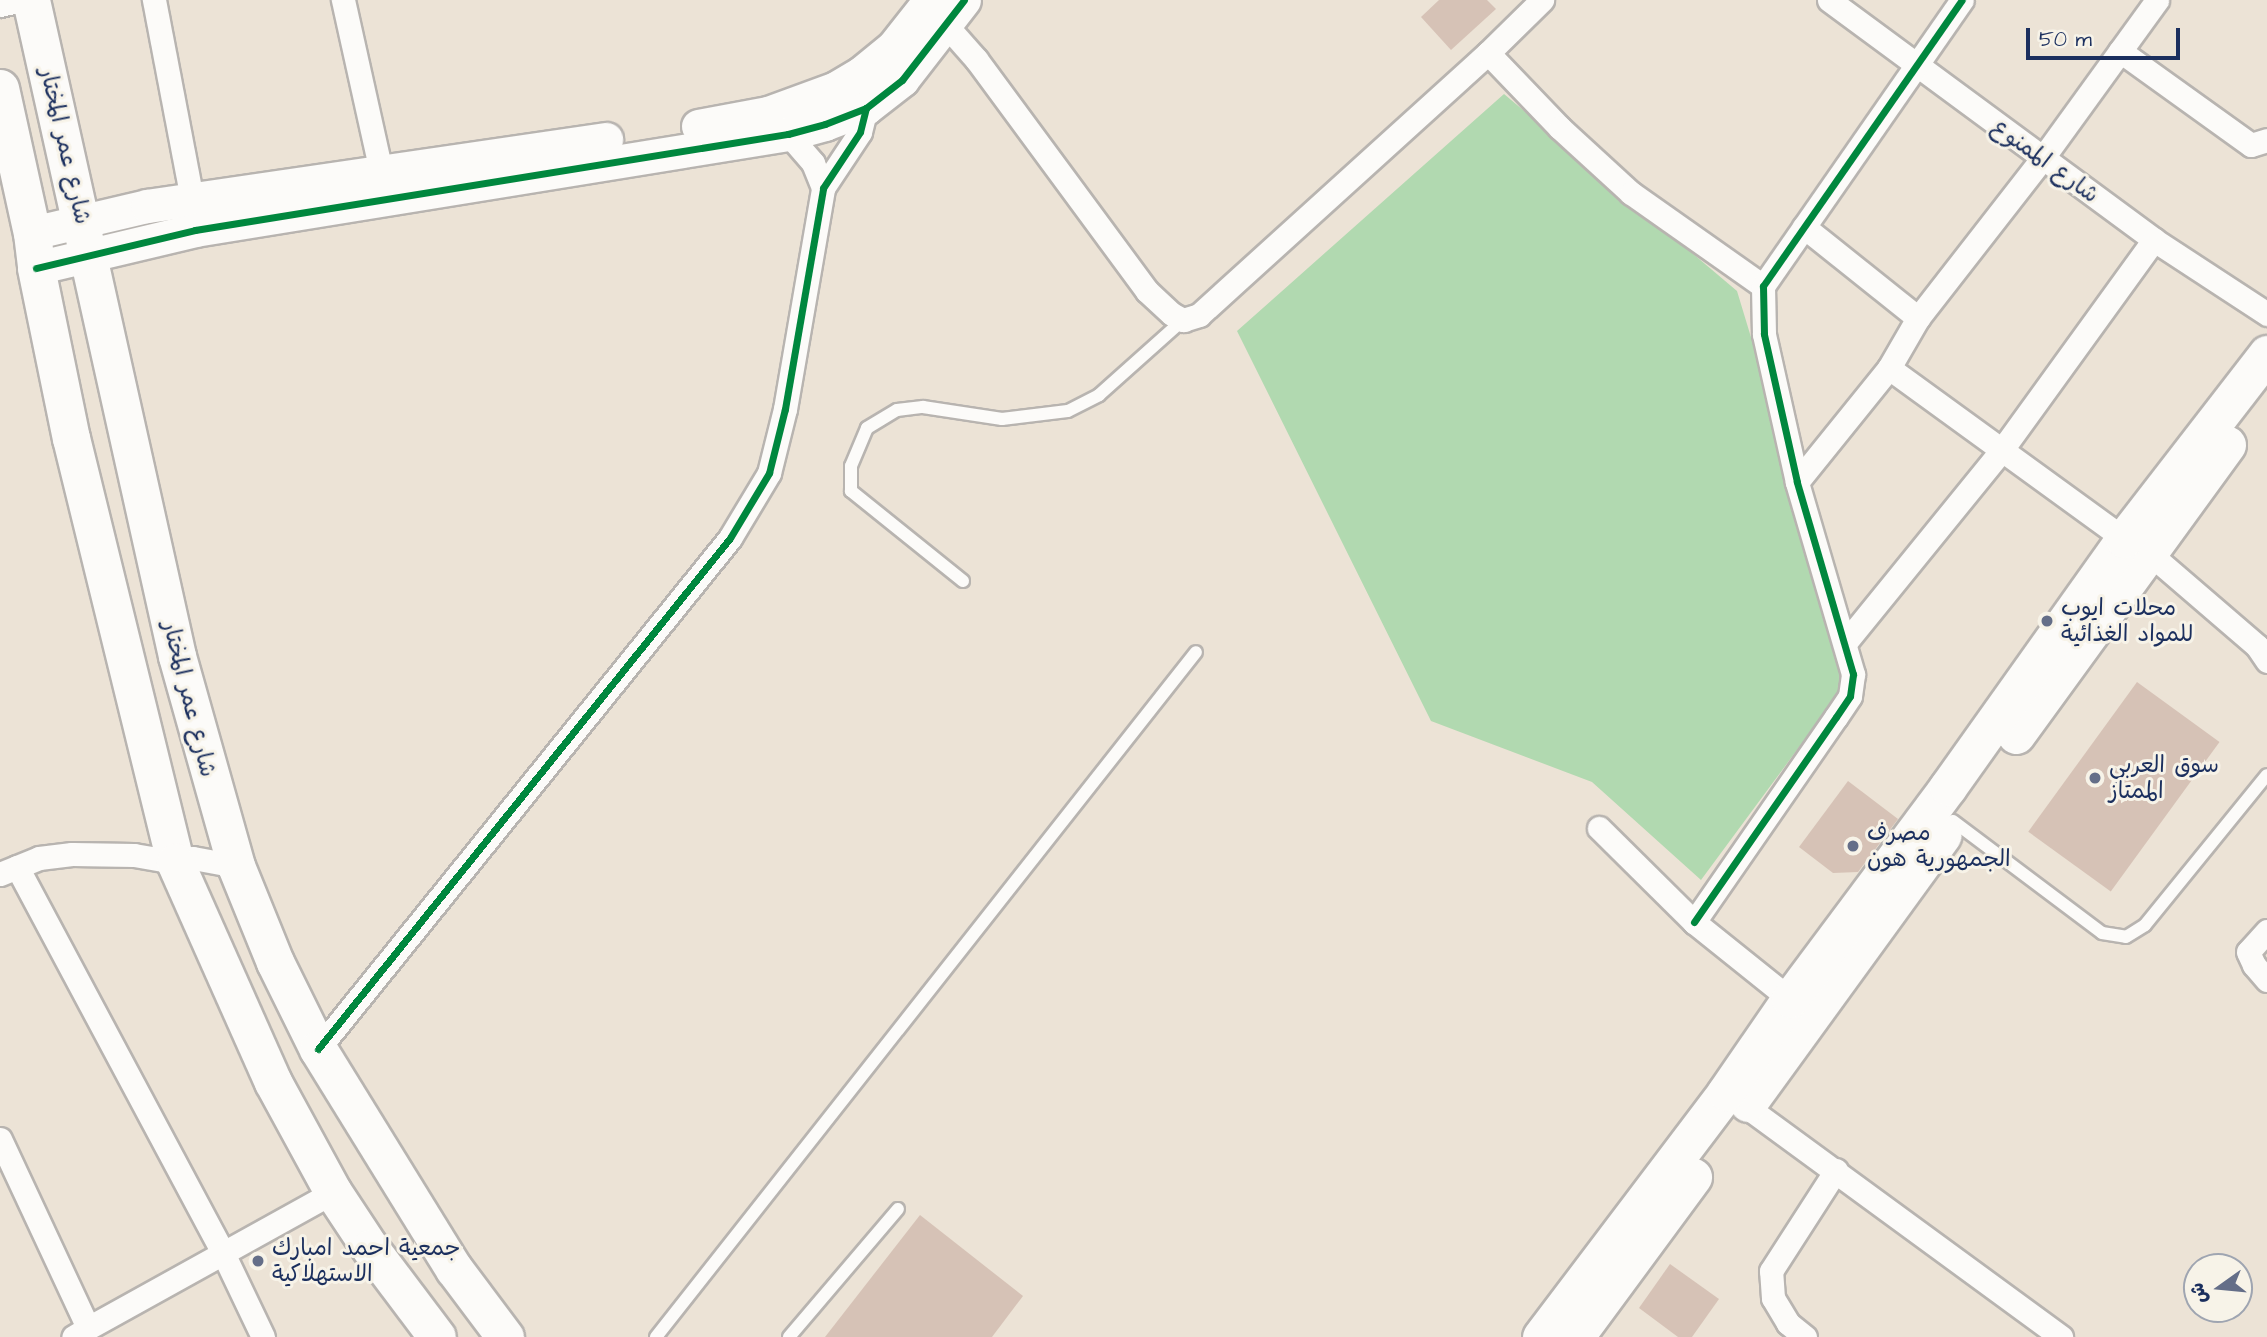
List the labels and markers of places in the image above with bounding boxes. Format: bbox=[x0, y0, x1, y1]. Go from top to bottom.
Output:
place label: محلات ايوب للمواد الغذائية bbox=[2061, 594, 2193, 648]
marker: محلات ايوب للمواد الغذائية bbox=[2039, 613, 2055, 629]
place label: سوق العربي الممتاز bbox=[2109, 751, 2219, 805]
marker: سوق العربي الممتاز bbox=[2087, 770, 2103, 786]
place label: مصرف الجمهورية هون bbox=[1867, 819, 2011, 873]
marker: مصرف الجمهورية هون bbox=[1845, 838, 1861, 854]
place label: جمعية احمد امبارك الاستهلاكية bbox=[272, 1234, 461, 1288]
marker: جمعية احمد امبارك الاستهلاكية bbox=[250, 1253, 266, 1269]

